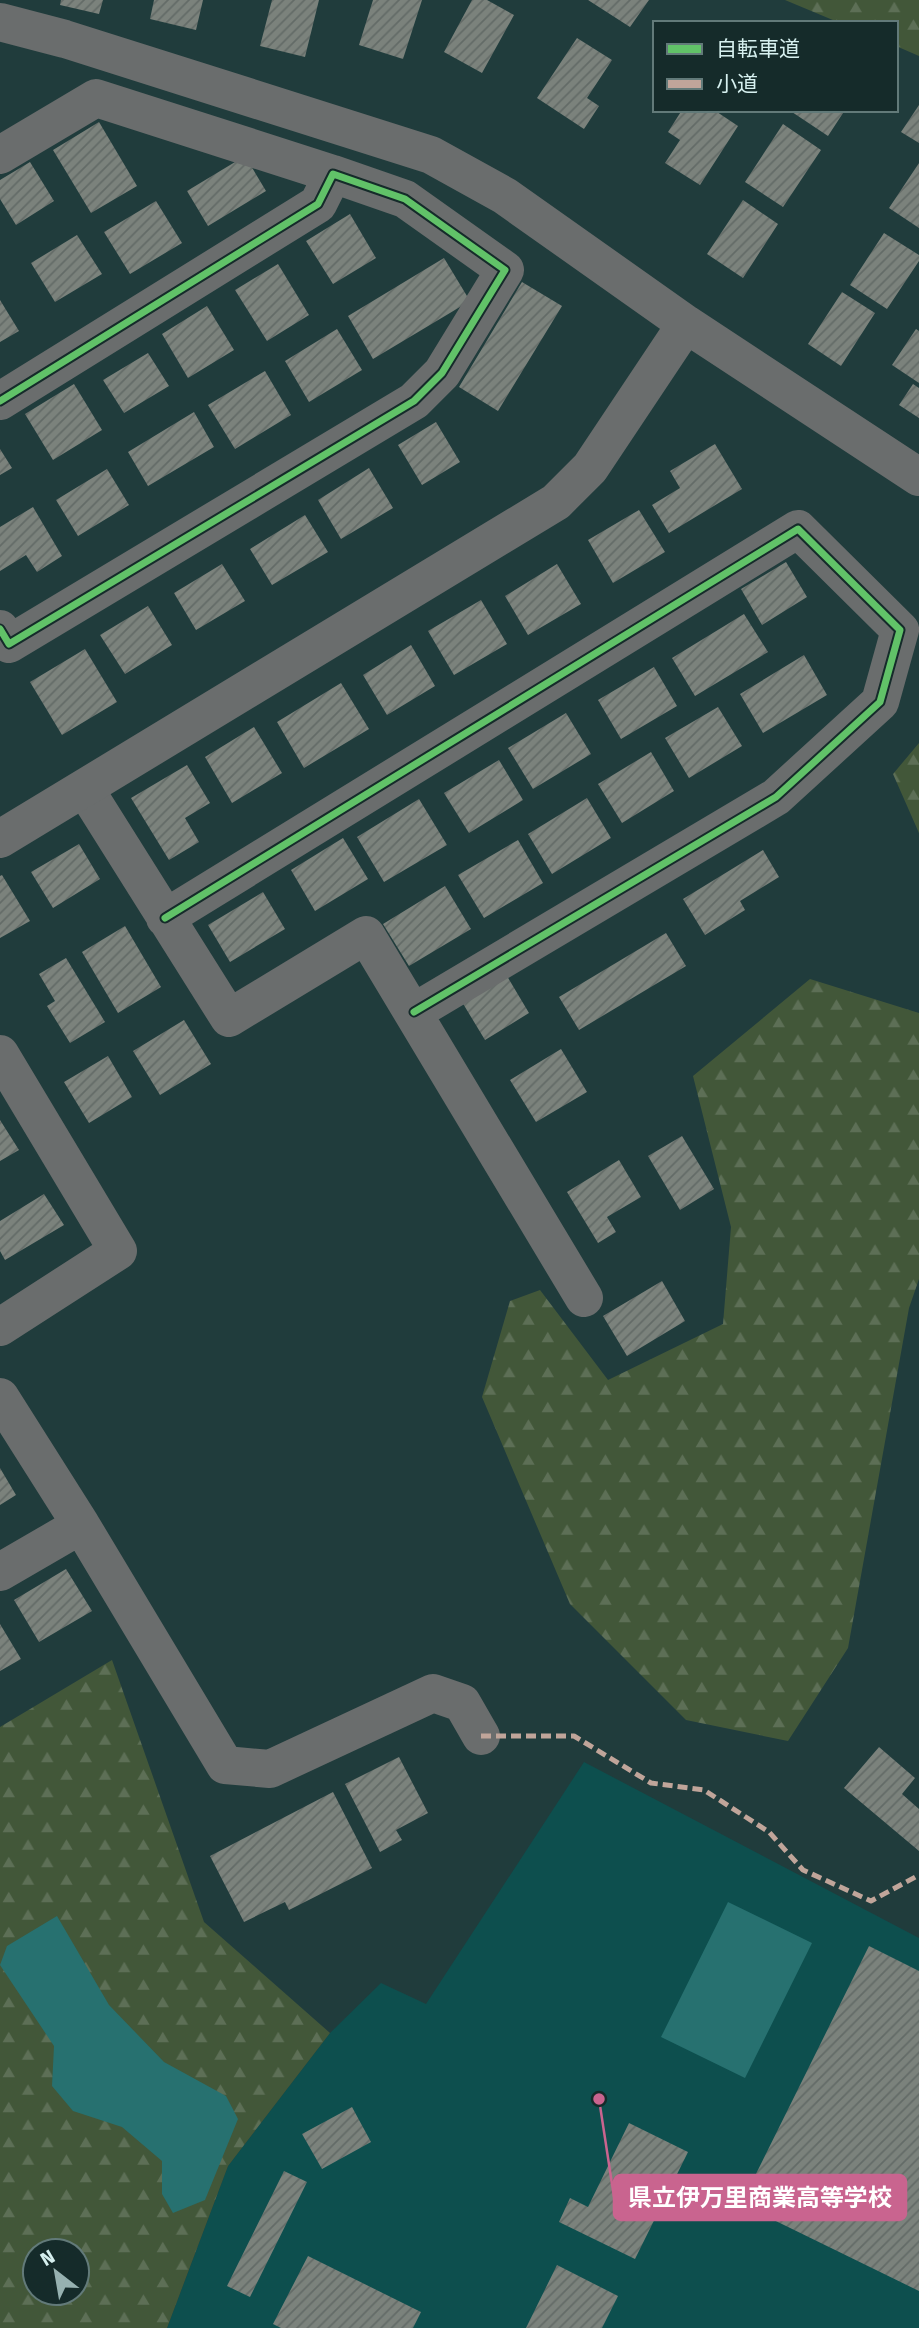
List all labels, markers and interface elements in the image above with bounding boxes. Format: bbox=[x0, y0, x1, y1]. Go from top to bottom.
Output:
legend bbox=[653, 21, 898, 112]
text: 自転車道 bbox=[716, 36, 800, 62]
text: 小道 bbox=[716, 71, 758, 97]
callout: 県立伊万里商業高等学校 bbox=[614, 2175, 906, 2220]
text: 県立伊万里商業高等学校 bbox=[628, 2184, 892, 2212]
north arrow bbox=[21, 2237, 91, 2307]
text: N bbox=[36, 2245, 59, 2271]

